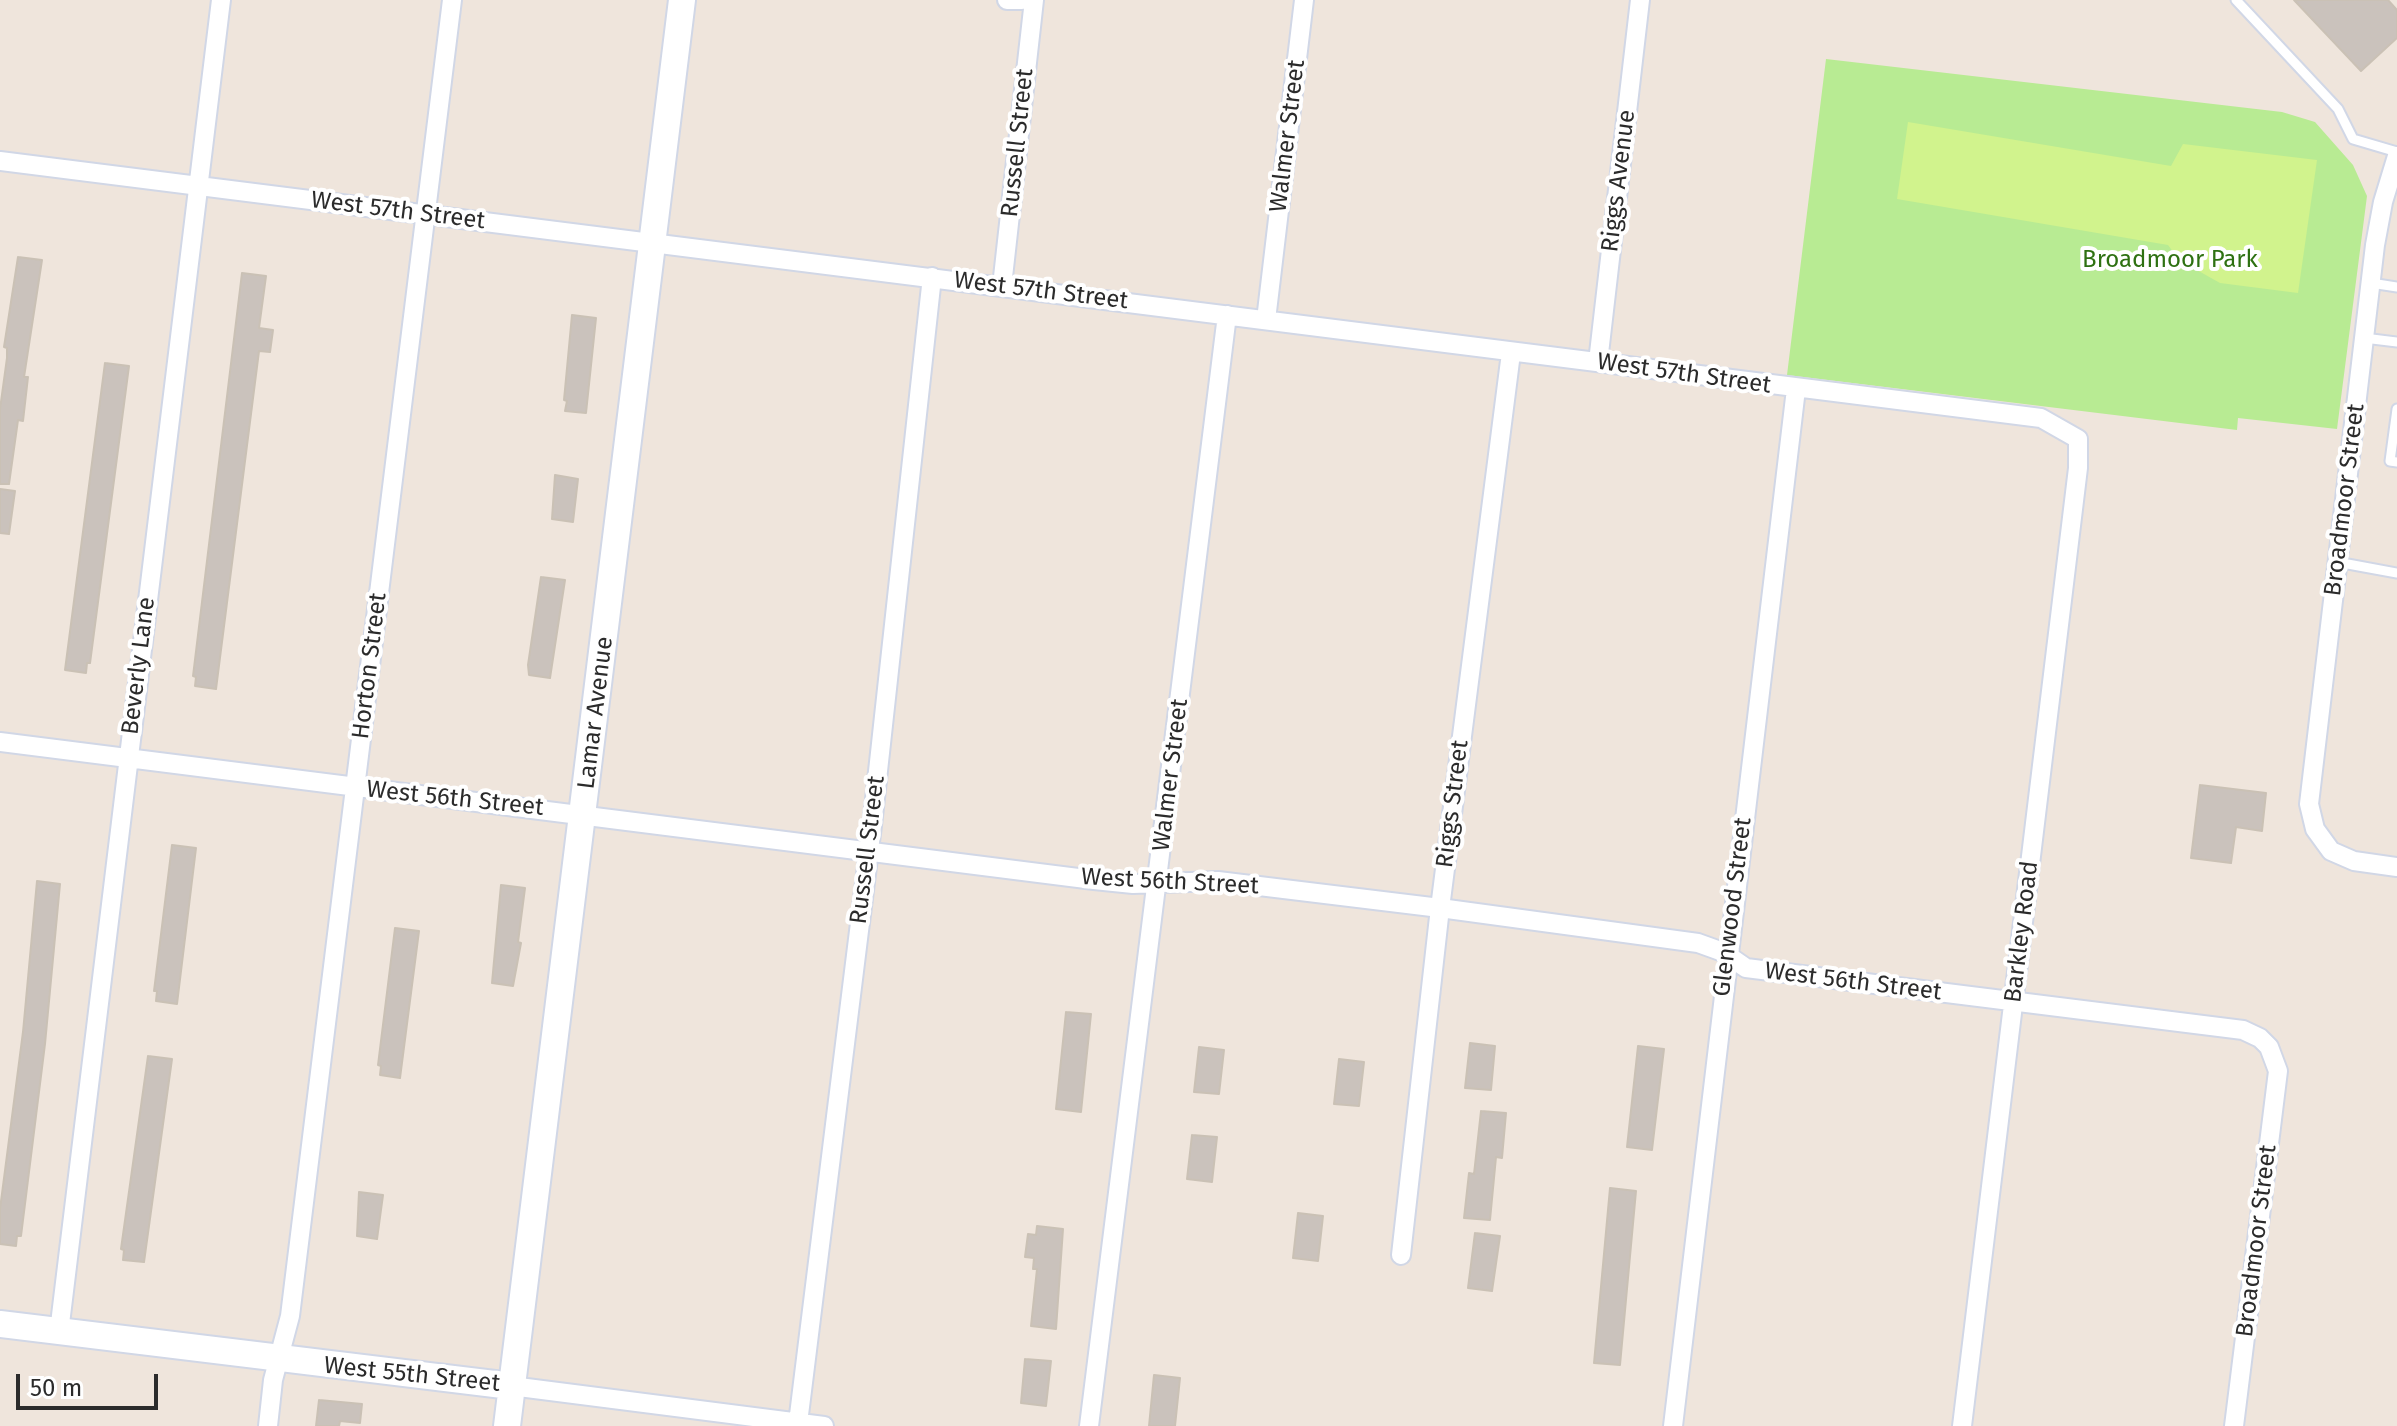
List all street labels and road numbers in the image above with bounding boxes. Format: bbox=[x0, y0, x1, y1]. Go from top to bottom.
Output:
street label: Walmer Street bbox=[1264, 58, 1312, 214]
street label: Russell Street bbox=[996, 67, 1040, 219]
street label: Riggs Avenue bbox=[1596, 108, 1642, 254]
street label: West 57th Street bbox=[309, 186, 487, 236]
street label: West 57th Street bbox=[952, 266, 1130, 316]
street label: West 57th Street bbox=[1595, 348, 1773, 400]
street label: Broadmoor Street bbox=[2319, 402, 2371, 598]
street label: Horton Street bbox=[347, 591, 393, 741]
street label: Beverly Lane bbox=[116, 596, 162, 736]
street label: Lamar Avenue bbox=[572, 635, 620, 791]
street label: Walmer Street bbox=[1147, 697, 1195, 853]
street label: Riggs Street bbox=[1431, 738, 1475, 870]
street label: Russell Street bbox=[845, 774, 891, 926]
street label: West 56th Street bbox=[365, 775, 545, 823]
street label: Glenwood Street bbox=[1708, 816, 1758, 998]
street label: Barkley Road bbox=[1999, 859, 2045, 1005]
street label: West 56th Street bbox=[1080, 863, 1260, 901]
street label: West 56th Street bbox=[1763, 957, 1943, 1007]
street label: Broadmoor Street bbox=[2231, 1143, 2283, 1339]
street label: West 55th Street bbox=[323, 1351, 501, 1399]

